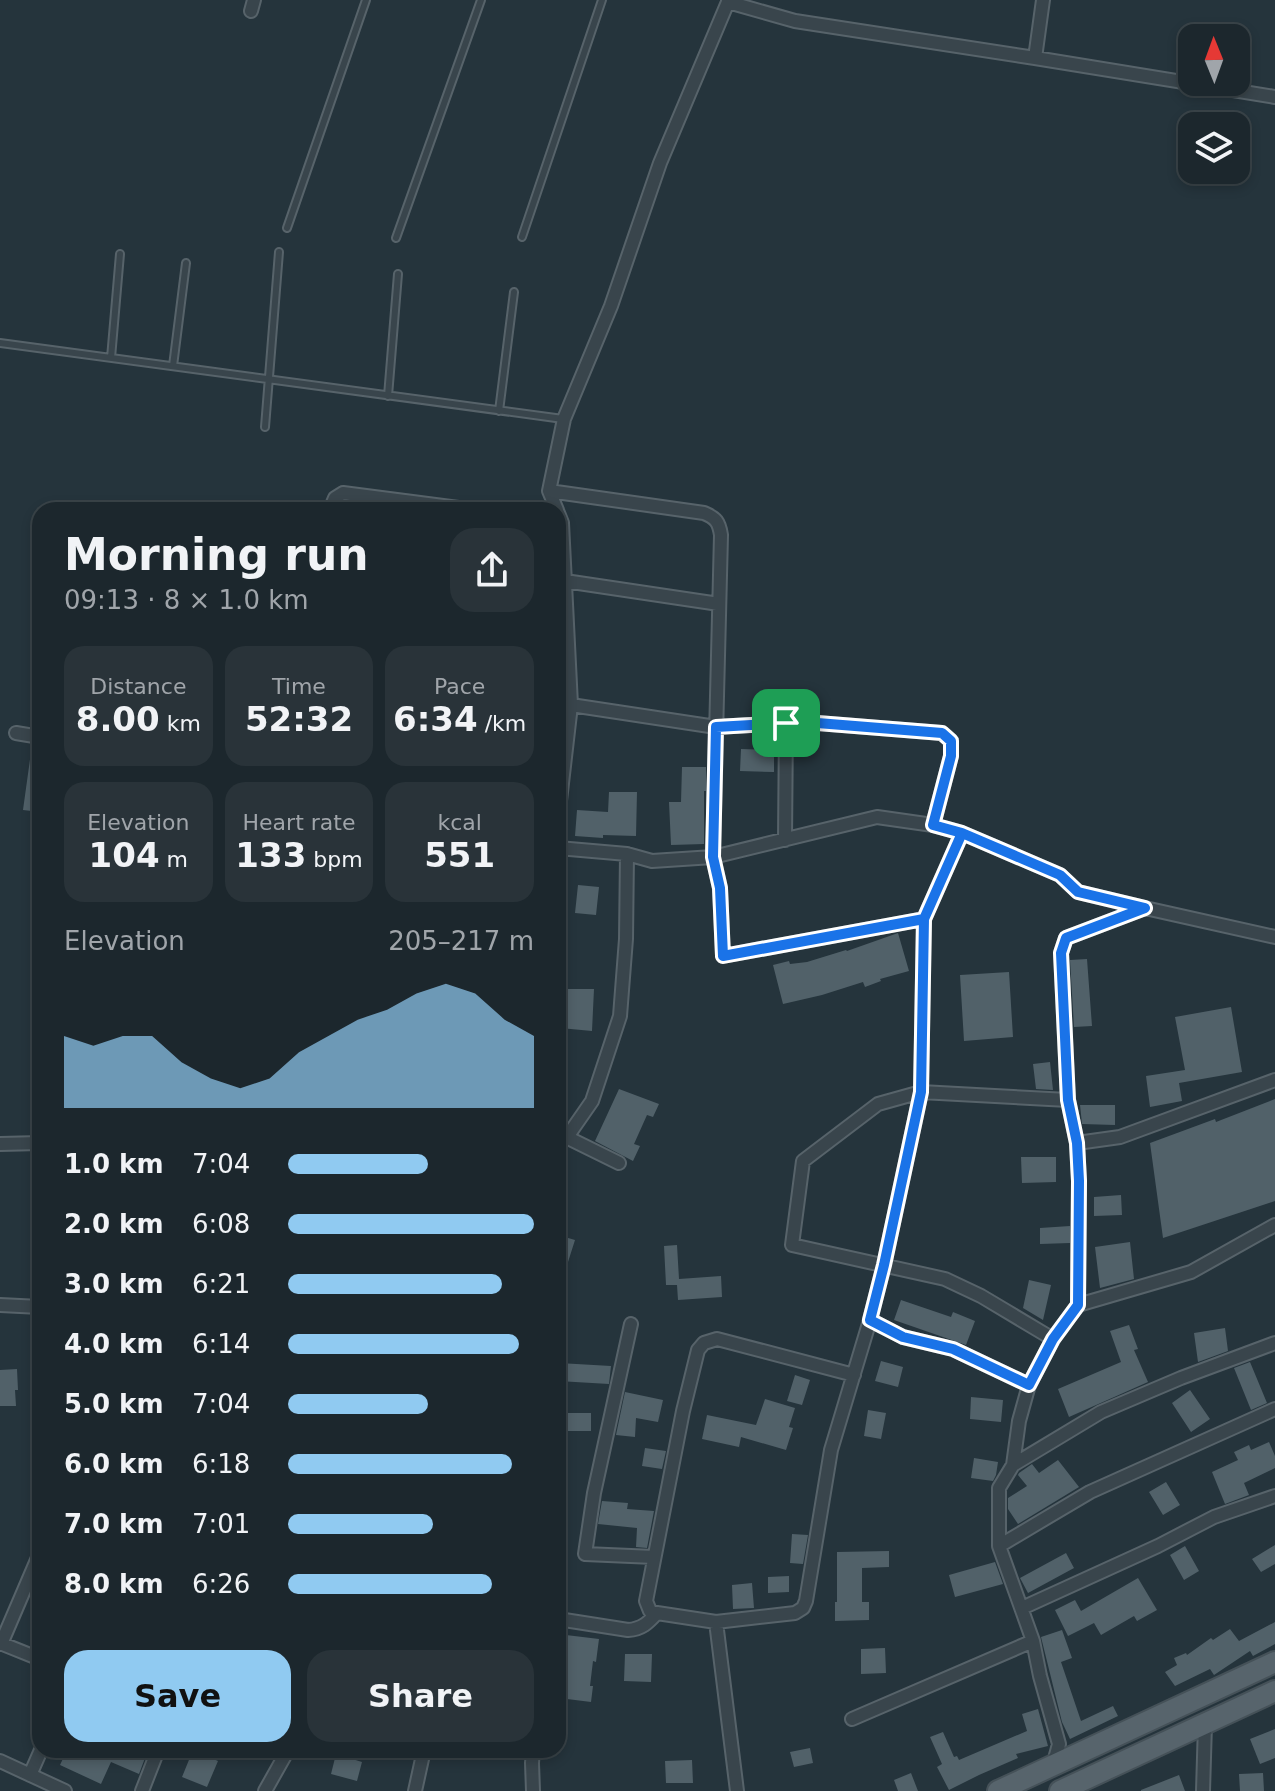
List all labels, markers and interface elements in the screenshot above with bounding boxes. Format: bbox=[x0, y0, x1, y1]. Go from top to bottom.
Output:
north arrow bbox=[1178, 24, 1250, 96]
map controls bbox=[1178, 24, 1250, 184]
button: layers bbox=[1178, 112, 1250, 184]
button: share bbox=[450, 528, 534, 612]
text: Morning run bbox=[64, 529, 369, 580]
text: 09:13 · 8 × 1.0 km bbox=[64, 585, 309, 615]
text: Distance bbox=[90, 674, 186, 699]
text: Time bbox=[272, 674, 326, 699]
text: Pace bbox=[434, 674, 485, 699]
pin bbox=[752, 689, 820, 757]
text: 8.00 bbox=[76, 699, 160, 739]
text: 52:32 bbox=[245, 699, 353, 739]
text: 6:34 bbox=[393, 699, 478, 739]
icon: arrive bbox=[764, 701, 808, 745]
text: km bbox=[160, 711, 201, 736]
text: /km bbox=[478, 711, 526, 736]
text: Elevation bbox=[87, 810, 189, 835]
text: Heart rate bbox=[243, 810, 355, 835]
text: kcal bbox=[437, 810, 482, 835]
text: 104 bbox=[89, 835, 160, 875]
text: 133 bbox=[235, 835, 306, 875]
text: 551 bbox=[424, 835, 495, 875]
text: m bbox=[160, 847, 188, 872]
text: bpm bbox=[306, 847, 363, 872]
text: Elevation bbox=[64, 926, 185, 956]
text: 205–217 m bbox=[388, 926, 534, 956]
text: 1.0 km bbox=[64, 1149, 164, 1179]
text: 7:04 bbox=[192, 1149, 250, 1179]
text: 2.0 km bbox=[64, 1209, 164, 1239]
text: 6:08 bbox=[192, 1209, 250, 1239]
text: 3.0 km bbox=[64, 1269, 164, 1299]
text: 6:21 bbox=[192, 1269, 250, 1299]
text: 4.0 km bbox=[64, 1329, 164, 1359]
text: 6:14 bbox=[192, 1329, 250, 1359]
text: 5.0 km bbox=[64, 1389, 164, 1419]
text: 7:04 bbox=[192, 1389, 250, 1419]
text: 6.0 km bbox=[64, 1449, 164, 1479]
text: 6:18 bbox=[192, 1449, 250, 1479]
text: 7.0 km bbox=[64, 1509, 164, 1539]
text: 7:01 bbox=[192, 1509, 250, 1539]
text: 8.0 km bbox=[64, 1569, 164, 1599]
text: 6:26 bbox=[192, 1569, 250, 1599]
button: Save bbox=[64, 1650, 291, 1742]
button: Share bbox=[307, 1650, 534, 1742]

